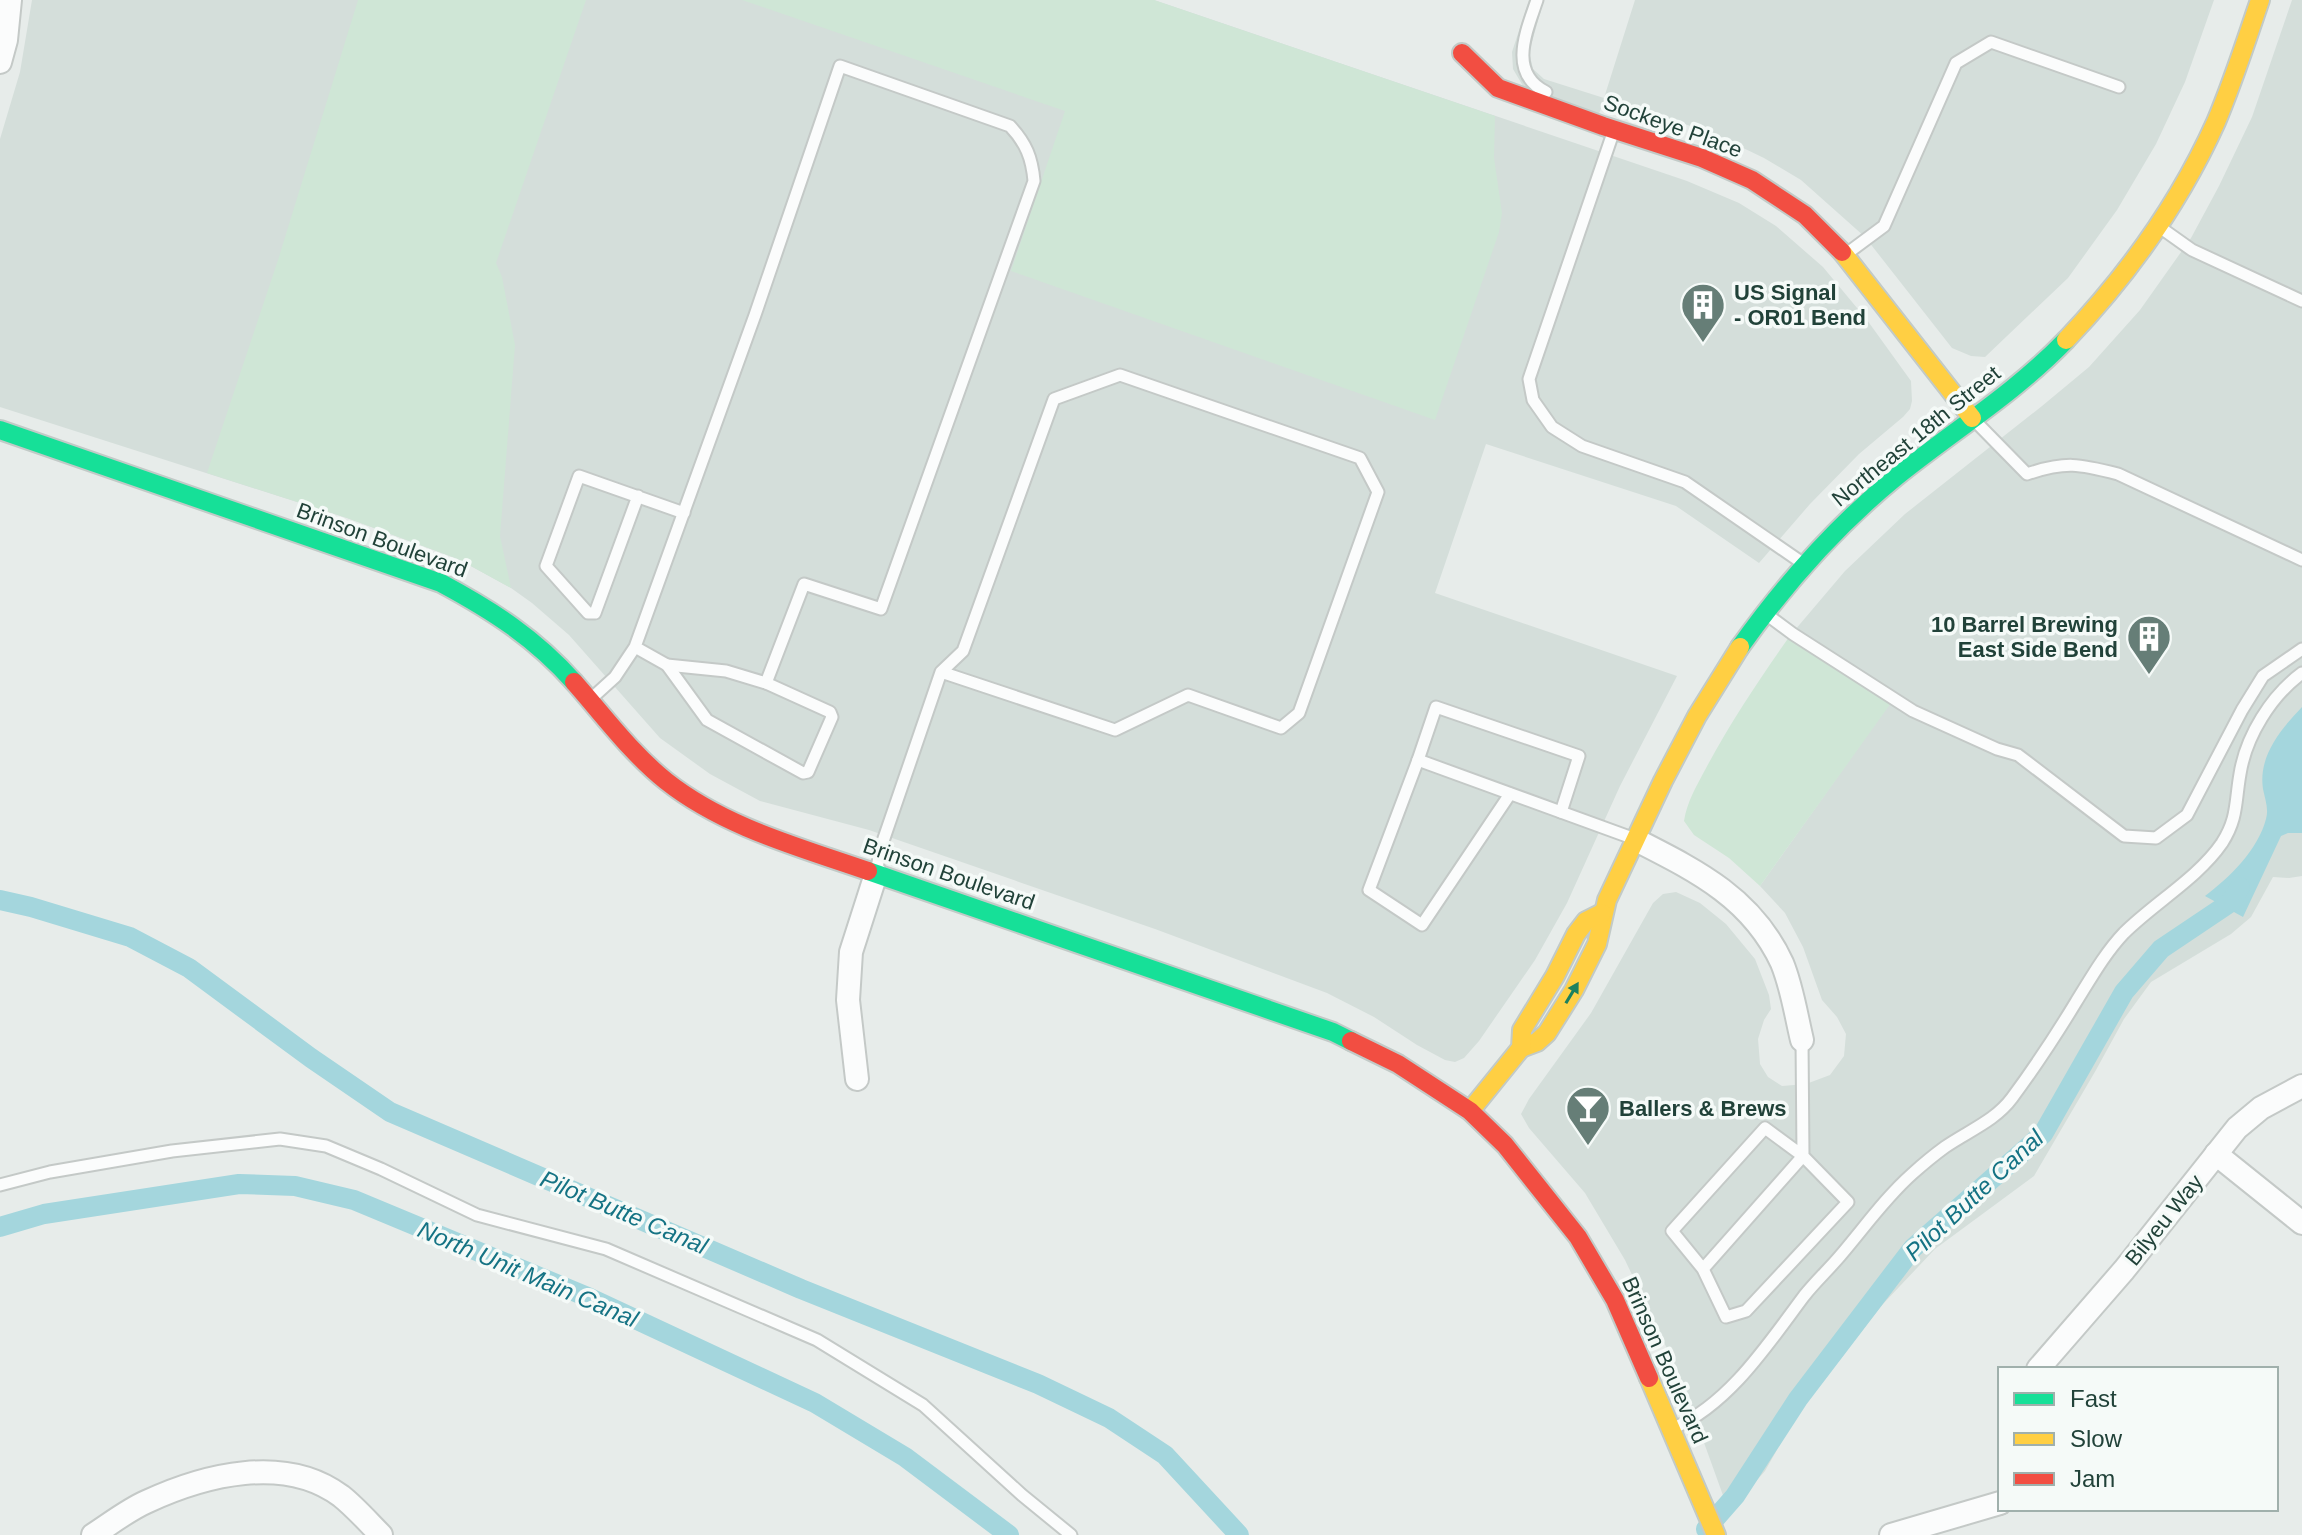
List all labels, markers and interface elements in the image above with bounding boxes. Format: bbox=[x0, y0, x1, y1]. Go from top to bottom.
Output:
street label: Sockeye Place bbox=[1600, 89, 1746, 163]
place label: US Signal - OR01 Bend bbox=[1734, 280, 1866, 330]
building icon: US Signal - OR01 Bend bbox=[1679, 281, 1727, 344]
street label: Northeast 18th Street bbox=[1827, 360, 2005, 512]
street label: Brinson Boulevard bbox=[293, 498, 471, 582]
place label: 10 Barrel Brewing East Side Bend bbox=[1931, 612, 2118, 662]
building icon: 10 Barrel Brewing East Side Bend bbox=[2125, 613, 2173, 676]
street label: Brinson Boulevard bbox=[860, 833, 1038, 915]
one-way arrow bbox=[1565, 982, 1579, 1004]
bar icon: Ballers & Brews bbox=[1564, 1084, 1612, 1147]
place label: Ballers & Brews bbox=[1619, 1096, 1787, 1121]
water label: Pilot Butte Canal bbox=[1899, 1124, 2049, 1266]
water label: Pilot Butte Canal bbox=[536, 1165, 712, 1260]
street label: Bilyeu Way bbox=[2120, 1170, 2208, 1270]
water label: North Unit Main Canal bbox=[414, 1215, 643, 1333]
street label: Brinson Boulevard bbox=[1617, 1273, 1713, 1447]
legend bbox=[1998, 1367, 2278, 1511]
text: Fast bbox=[2070, 1385, 2117, 1412]
text: Slow bbox=[2070, 1425, 2123, 1452]
text: Jam bbox=[2070, 1465, 2115, 1492]

